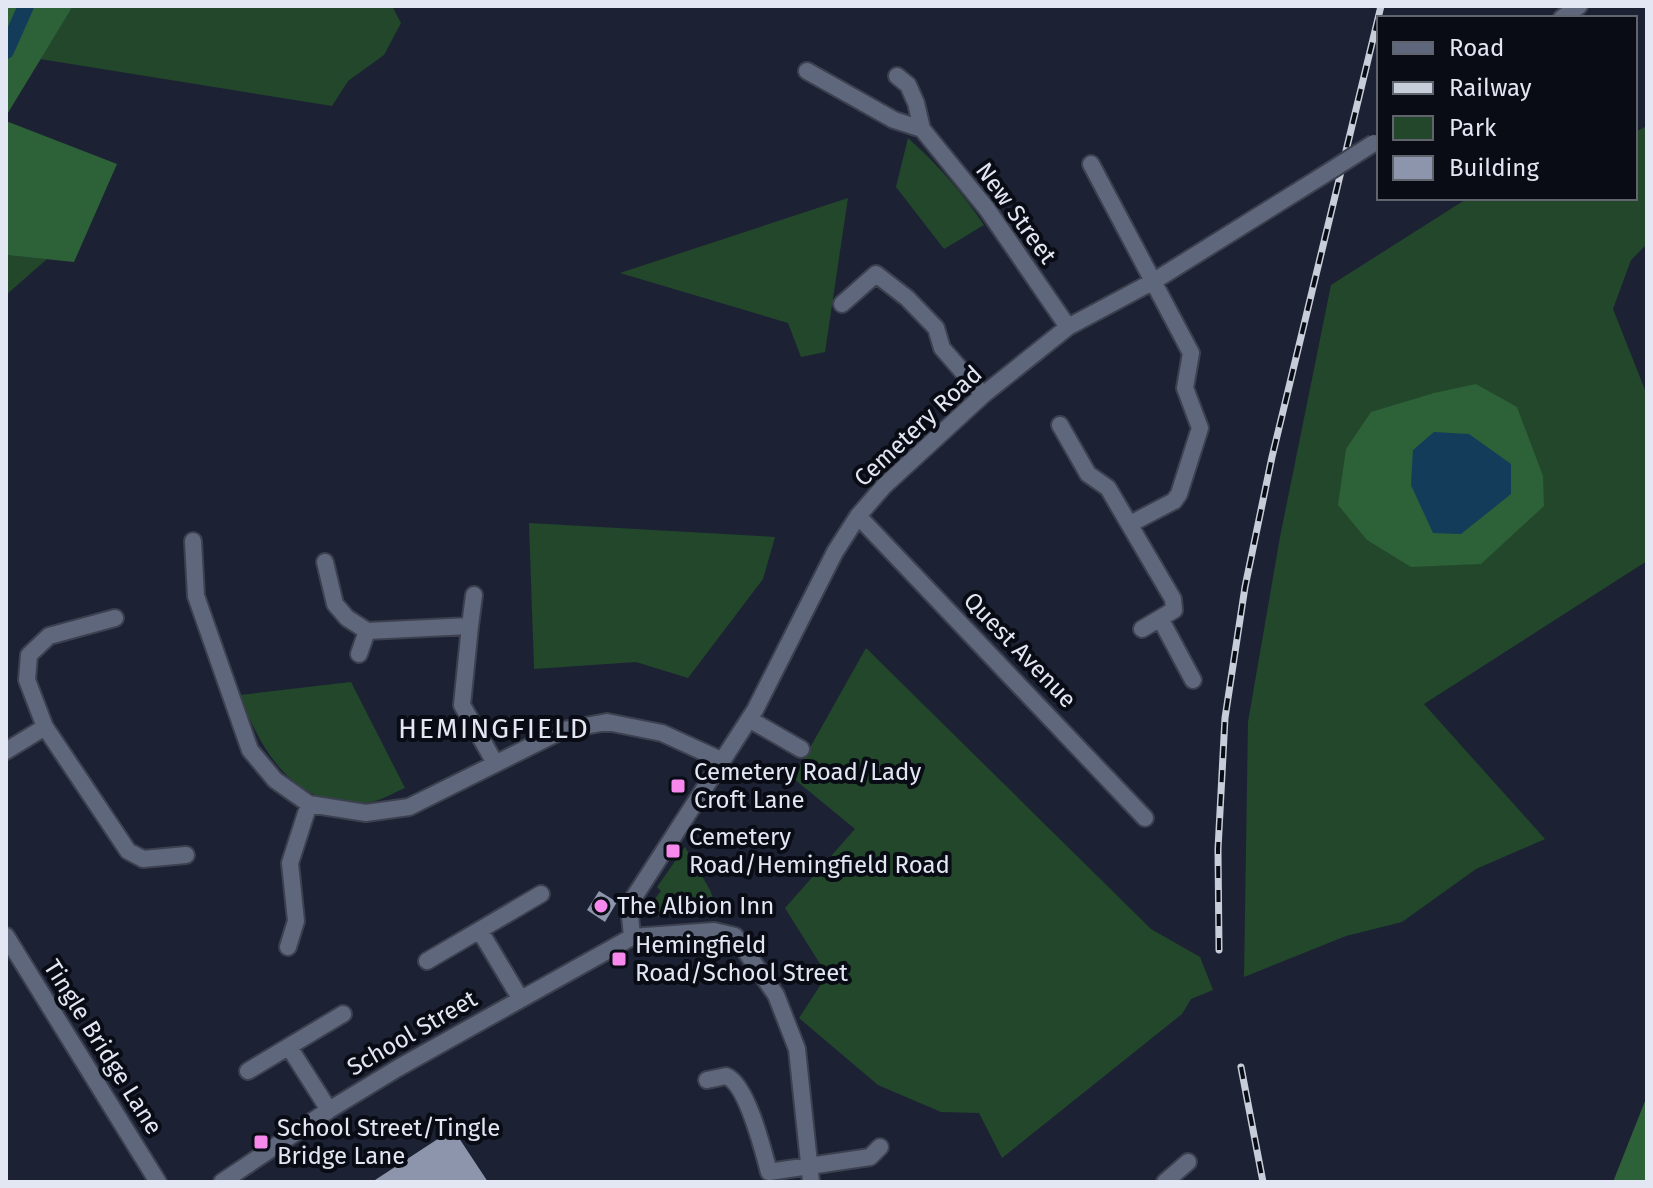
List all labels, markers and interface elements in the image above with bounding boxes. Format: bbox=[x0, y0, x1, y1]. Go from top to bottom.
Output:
legend bbox=[1377, 16, 1637, 200]
text: Road bbox=[1449, 34, 1504, 62]
text: Railway bbox=[1449, 74, 1532, 102]
text: Park bbox=[1449, 114, 1497, 142]
text: Building bbox=[1449, 154, 1539, 182]
street label: New Street bbox=[970, 157, 1062, 269]
street label: Cemetery Road bbox=[849, 360, 987, 492]
street label: Quest Avenue bbox=[958, 586, 1082, 714]
district label: HEMINGFIELD bbox=[398, 712, 590, 745]
place label: Cemetery Road/Lady Croft Lane bbox=[694, 758, 921, 814]
marker: Cemetery Road/Lady Croft Lane bbox=[669, 777, 687, 795]
place label: Cemetery Road/Hemingfield Road bbox=[689, 823, 950, 879]
marker: Cemetery Road/Hemingfield Road bbox=[664, 842, 682, 860]
place label: The Albion Inn bbox=[617, 892, 774, 920]
marker: The Albion Inn bbox=[592, 897, 610, 915]
place label: Hemingfield Road/School Street bbox=[635, 931, 848, 987]
marker: Hemingfield Road/School Street bbox=[610, 950, 628, 968]
street label: Tingle Bridge Lane bbox=[38, 955, 168, 1139]
street label: School Street bbox=[342, 984, 482, 1081]
place label: School Street/Tingle Bridge Lane bbox=[277, 1114, 500, 1170]
marker: School Street/Tingle Bridge Lane bbox=[252, 1133, 270, 1151]

